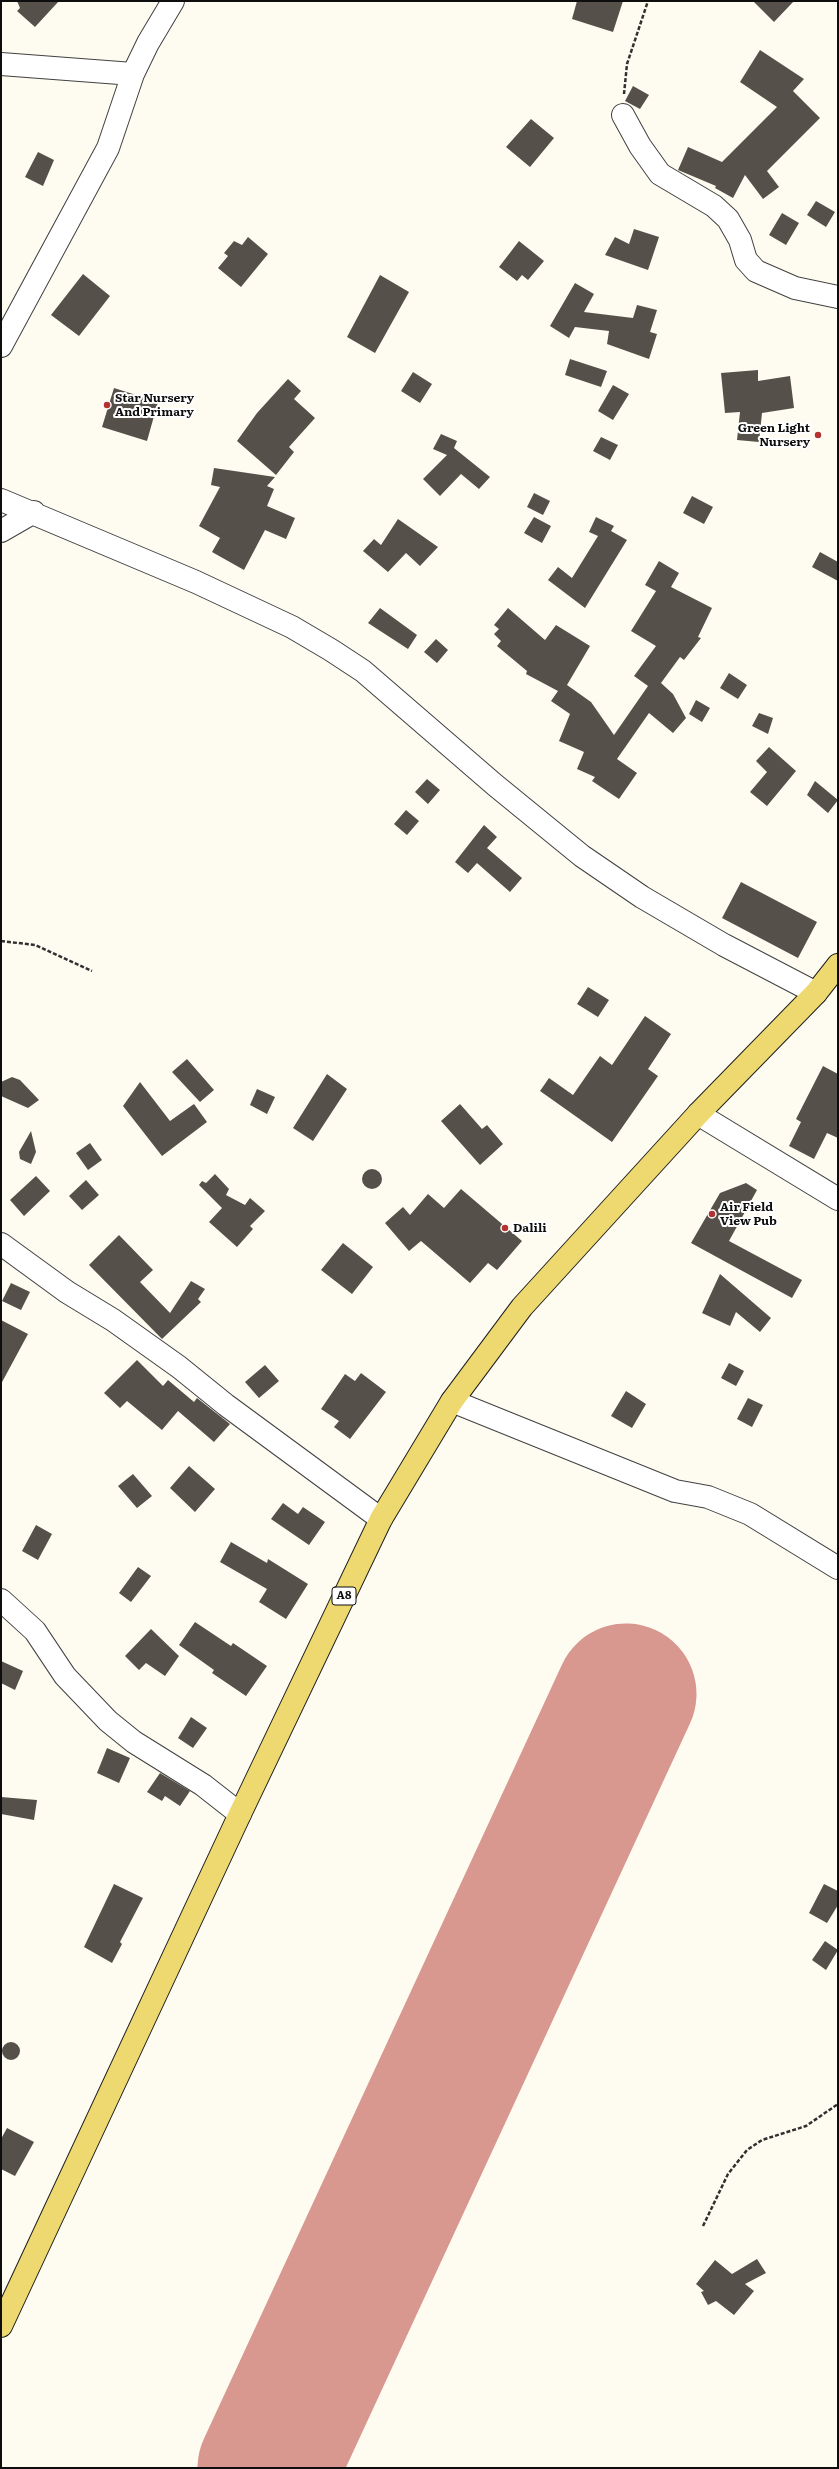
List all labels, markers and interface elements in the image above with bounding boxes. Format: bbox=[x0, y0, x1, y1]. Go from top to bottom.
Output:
place label: Star Nursery And Primary bbox=[115, 391, 194, 419]
marker: Star Nursery And Primary bbox=[102, 400, 112, 410]
place label: Green Light Nursery bbox=[738, 421, 810, 449]
marker: Green Light Nursery bbox=[813, 430, 823, 440]
place label: Air Field View Pub bbox=[720, 1200, 777, 1228]
marker: Air Field View Pub bbox=[707, 1209, 717, 1219]
place label: Dalili bbox=[513, 1221, 547, 1235]
marker: Dalili bbox=[500, 1223, 510, 1233]
road number: A8 bbox=[332, 1587, 356, 1605]

